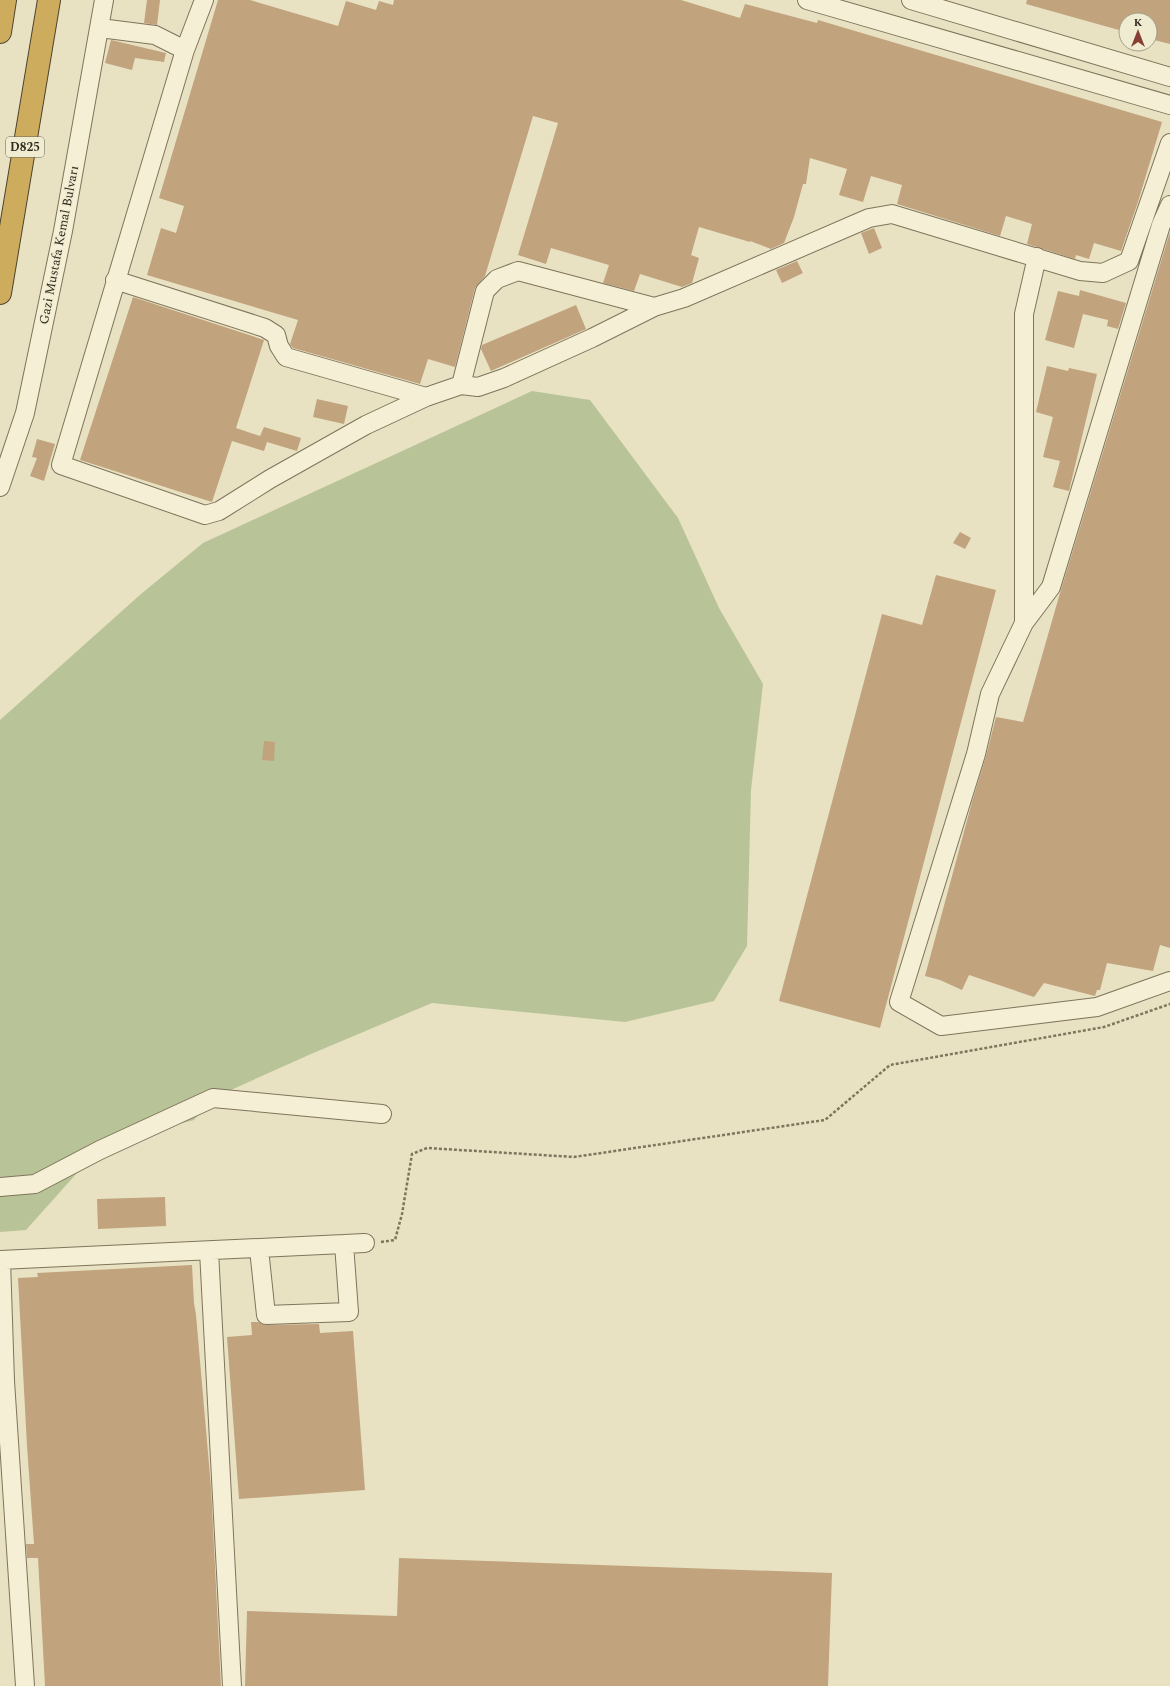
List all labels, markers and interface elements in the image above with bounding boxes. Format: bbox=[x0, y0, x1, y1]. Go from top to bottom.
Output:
north arrow bbox=[1118, 12, 1158, 52]
text: K bbox=[1134, 14, 1143, 31]
road number: D825 bbox=[6, 137, 44, 157]
street label: Gazi Mustafa Kemal Bulvarı bbox=[34, 164, 84, 326]

